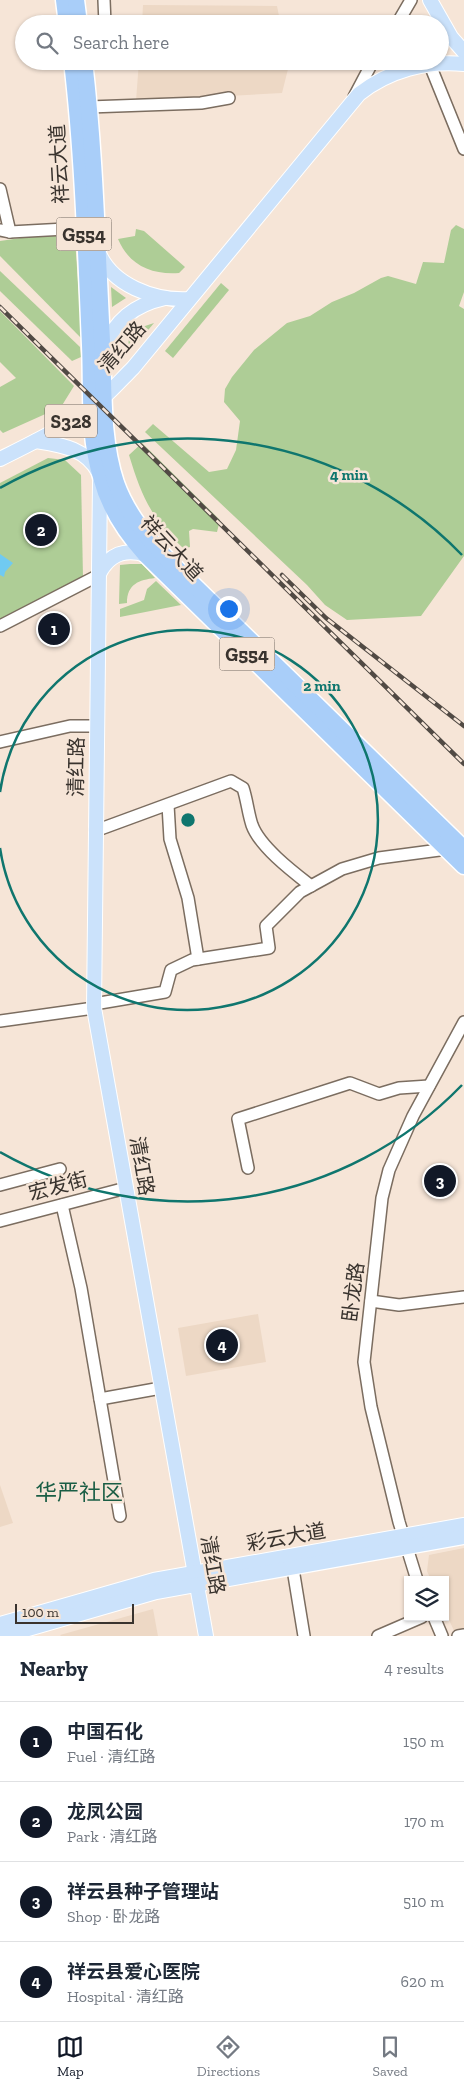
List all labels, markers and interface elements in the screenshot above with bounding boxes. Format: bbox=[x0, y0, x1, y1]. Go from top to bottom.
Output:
search box bbox=[15, 15, 449, 70]
icon: search bbox=[33, 29, 61, 57]
text: Search here bbox=[73, 31, 169, 54]
street label: 祥云大道 bbox=[45, 123, 73, 205]
road number: G554 bbox=[56, 218, 112, 250]
street label: 清红路 bbox=[93, 316, 151, 378]
road number: S328 bbox=[45, 404, 97, 438]
text: 4 min bbox=[330, 466, 368, 484]
pin: 2 bbox=[25, 511, 57, 549]
street label: 祥云大道 bbox=[136, 511, 208, 585]
your location bbox=[216, 596, 242, 622]
pin: 1 bbox=[38, 610, 70, 648]
road number: G554 bbox=[220, 638, 274, 671]
text: 2 min bbox=[303, 677, 341, 695]
street label: 清红路 bbox=[63, 737, 89, 797]
centre of rings bbox=[179, 811, 197, 829]
street label: 清红路 bbox=[125, 1134, 159, 1198]
pin: 3 bbox=[424, 1162, 456, 1200]
street label: 宏发街 bbox=[26, 1167, 90, 1205]
street label: 卧龙路 bbox=[337, 1261, 369, 1323]
pin: 4 bbox=[206, 1326, 238, 1364]
district label: 华严社区 bbox=[35, 1479, 123, 1506]
street label: 彩云大道 bbox=[245, 1518, 327, 1556]
street label: 清红路 bbox=[196, 1533, 230, 1597]
map controls bbox=[404, 1576, 449, 1621]
button: layers bbox=[404, 1576, 449, 1621]
scale bar bbox=[15, 1601, 134, 1624]
text: 100 m bbox=[22, 1604, 59, 1621]
text: Nearby bbox=[20, 1656, 88, 1681]
text: 4 results bbox=[384, 1659, 444, 1678]
text: 中国石化 bbox=[67, 1720, 143, 1743]
text: 1 bbox=[33, 1732, 39, 1751]
text: 150 m bbox=[403, 1732, 444, 1751]
text: Fuel · 清红路 bbox=[67, 1747, 155, 1766]
text: 龙凤公园 bbox=[67, 1800, 143, 1823]
text: 2 bbox=[32, 1812, 40, 1831]
text: 170 m bbox=[404, 1812, 444, 1831]
text: Park · 清红路 bbox=[67, 1827, 158, 1846]
text: 祥云县种子管理站 bbox=[67, 1880, 219, 1903]
text: 3 bbox=[32, 1892, 40, 1911]
text: 510 m bbox=[403, 1892, 444, 1911]
text: Shop · 卧龙路 bbox=[67, 1907, 160, 1926]
text: 祥云县爱心医院 bbox=[67, 1960, 200, 1983]
text: 4 bbox=[31, 1972, 41, 1991]
text: 620 m bbox=[401, 1972, 444, 1991]
text: Hospital · 清红路 bbox=[67, 1987, 184, 2006]
tab: Map bbox=[56, 2033, 84, 2080]
tab: Directions bbox=[197, 2033, 260, 2080]
tab: Saved bbox=[373, 2033, 408, 2080]

